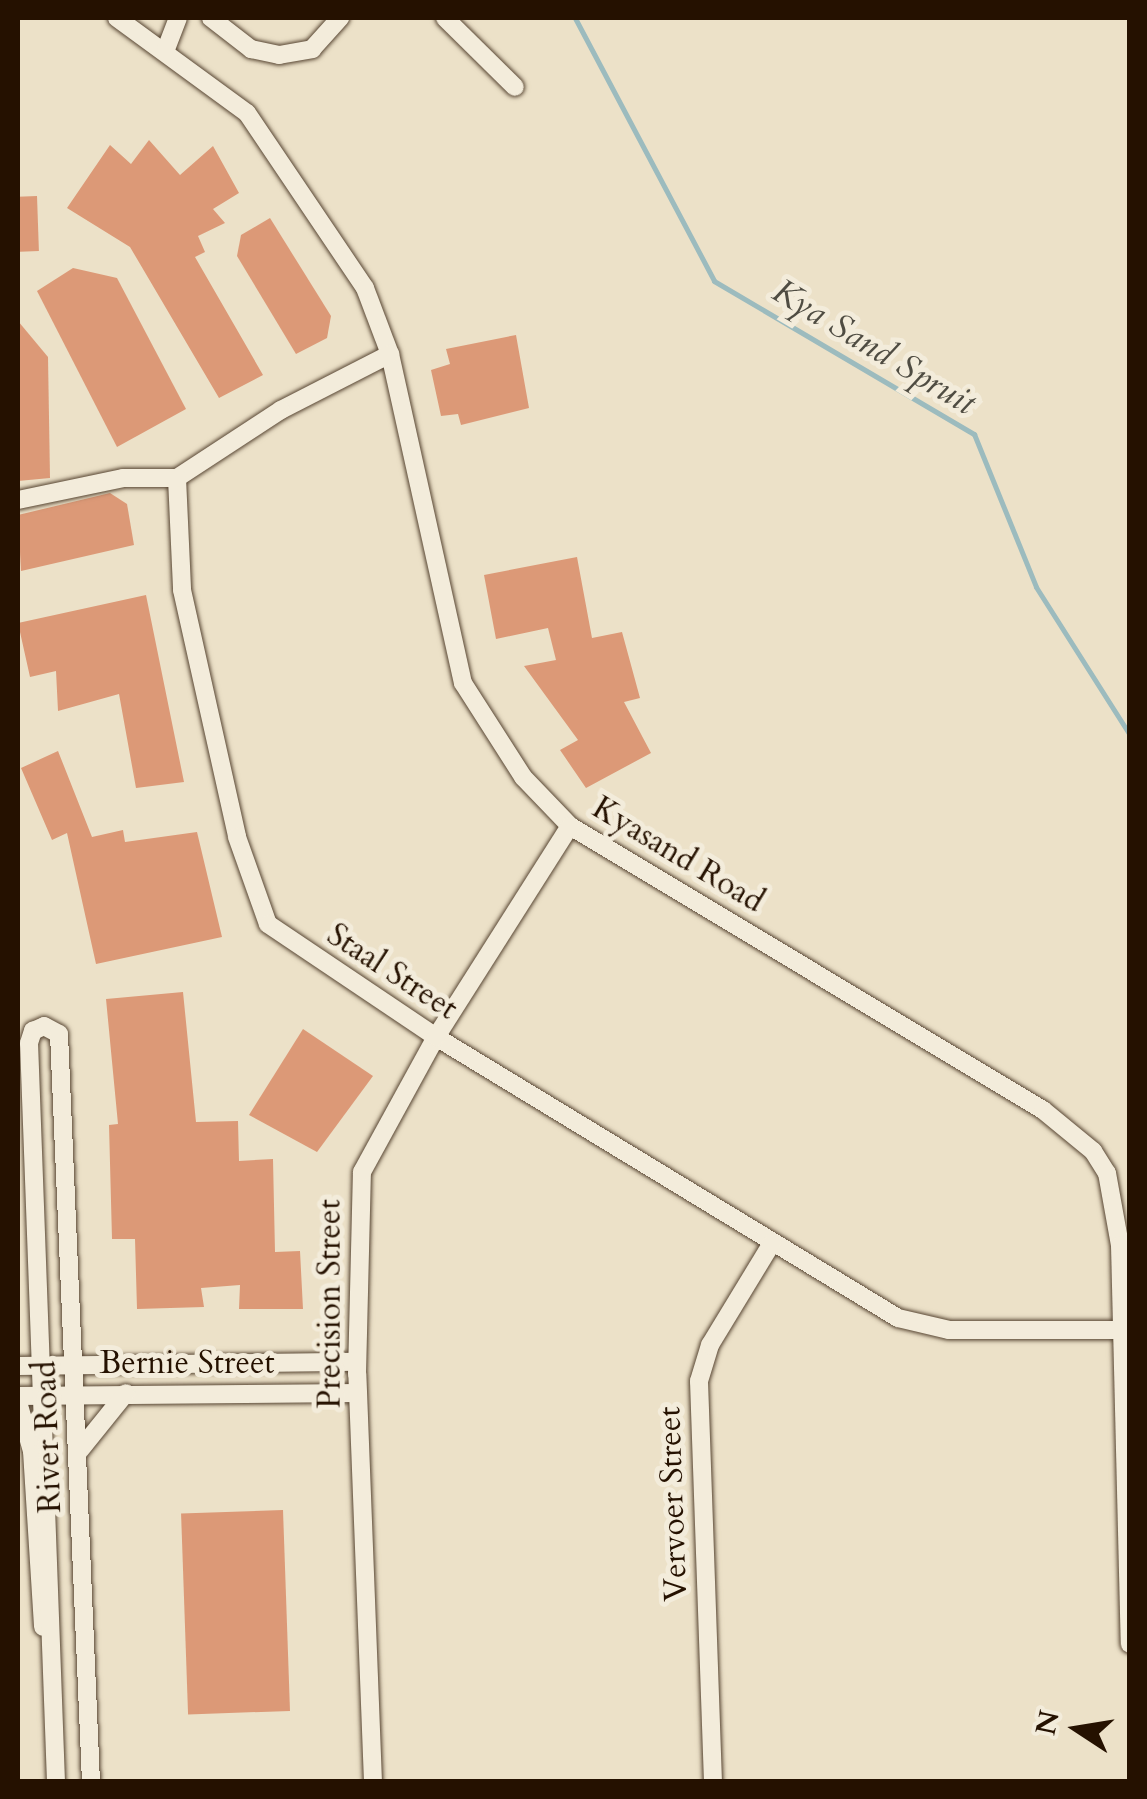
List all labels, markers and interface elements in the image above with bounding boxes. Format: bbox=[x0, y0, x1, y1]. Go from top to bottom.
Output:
water label: Kya Sand Spruit bbox=[765, 270, 983, 424]
street label: Kyasand Road bbox=[585, 789, 771, 921]
street label: Staal Street bbox=[320, 916, 464, 1028]
street label: Precision Street bbox=[311, 1199, 349, 1409]
street label: Bernie Street bbox=[99, 1344, 275, 1382]
street label: River Road bbox=[26, 1360, 70, 1514]
street label: Vervoer Street bbox=[650, 1406, 696, 1602]
north arrow bbox=[1027, 1679, 1127, 1779]
text: N bbox=[1027, 1707, 1069, 1739]

